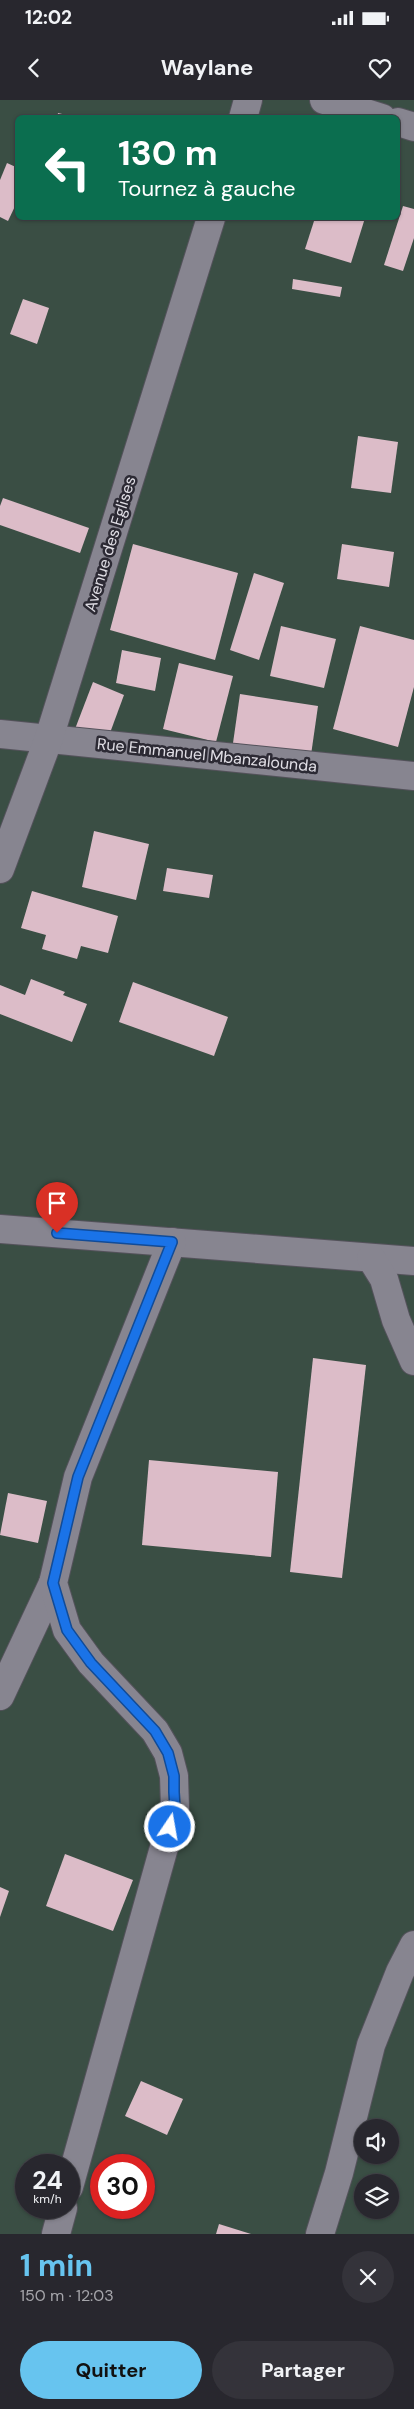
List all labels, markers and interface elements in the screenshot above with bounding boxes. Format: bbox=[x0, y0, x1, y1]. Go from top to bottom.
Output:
text: 12:02 bbox=[25, 5, 72, 30]
text: Waylane bbox=[161, 53, 253, 82]
icon: back bbox=[20, 54, 48, 82]
icon: heart bbox=[366, 54, 394, 82]
text: 130 m bbox=[118, 130, 218, 176]
icon: left bbox=[35, 135, 100, 200]
text: Tournez à gauche bbox=[118, 174, 296, 203]
street label: Avenue des Eglises bbox=[79, 474, 141, 614]
street label: Rue Emmanuel Mbanzalounda bbox=[96, 733, 318, 777]
pin bbox=[36, 1182, 78, 1233]
icon: arrive bbox=[43, 1189, 71, 1217]
position arrow bbox=[143, 1800, 195, 1852]
map controls bbox=[354, 2119, 399, 2219]
button: sound bbox=[354, 2119, 399, 2164]
speed limit sign: 30 bbox=[90, 2154, 155, 2219]
text: 24 bbox=[32, 2164, 63, 2197]
button: layers bbox=[354, 2174, 399, 2219]
text: km/h bbox=[33, 2191, 62, 2207]
text: 1 min bbox=[20, 2246, 93, 2285]
button: close bbox=[342, 2251, 394, 2303]
text: 150 m · 12:03 bbox=[20, 2285, 114, 2306]
button: Quitter bbox=[20, 2341, 202, 2399]
button: Partager bbox=[212, 2341, 394, 2399]

